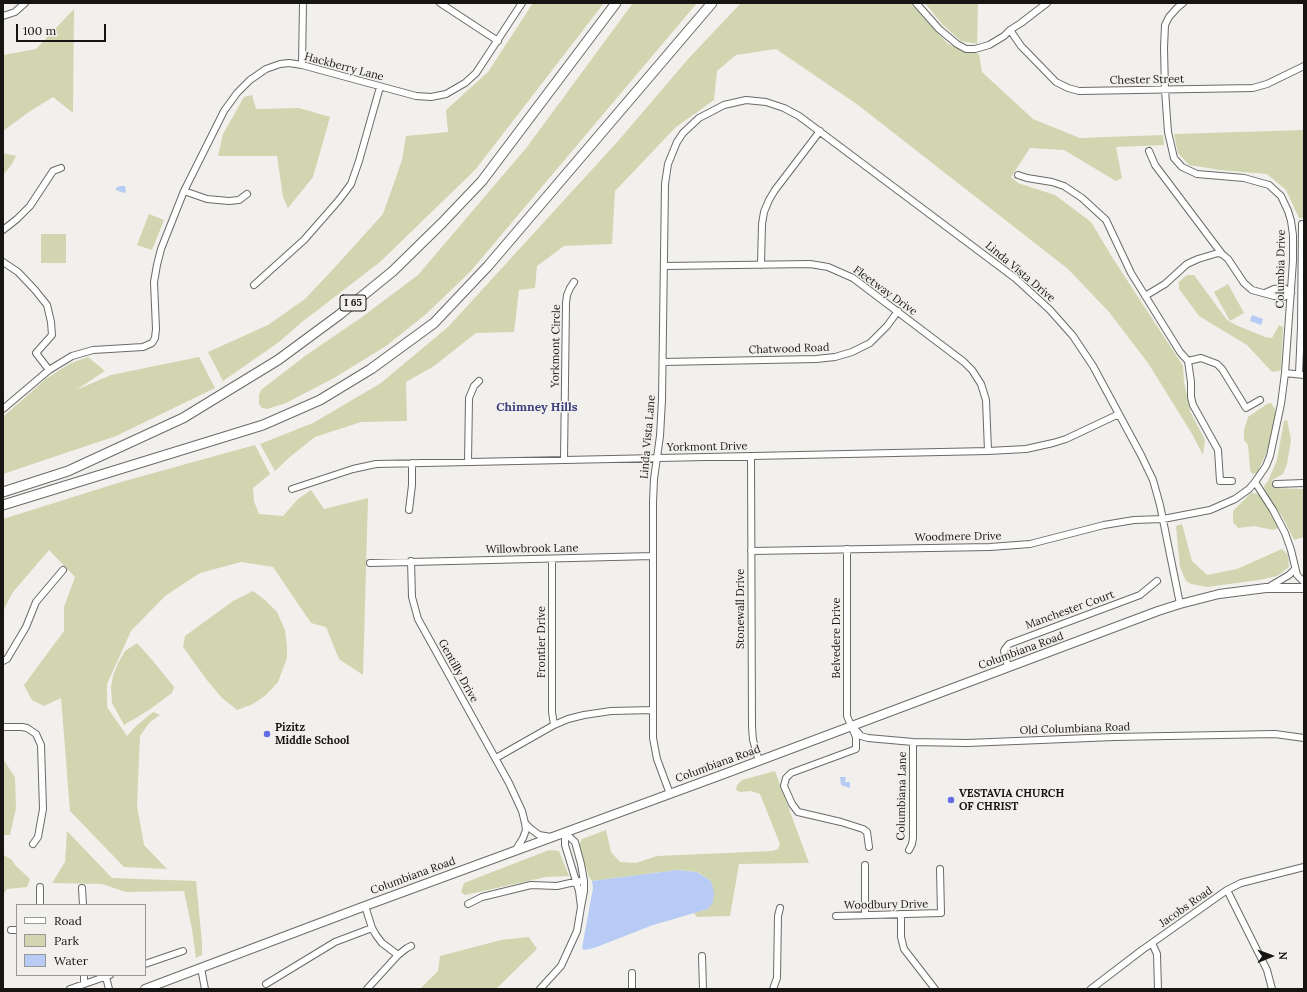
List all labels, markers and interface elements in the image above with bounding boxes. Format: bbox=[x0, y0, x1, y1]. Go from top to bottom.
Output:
scale bar bbox=[18, 16, 108, 42]
text: 100 m bbox=[23, 23, 56, 38]
street label: Hackberry Lane bbox=[303, 50, 385, 84]
street label: Chester Street bbox=[1110, 73, 1184, 87]
street label: Columbia Drive bbox=[1274, 229, 1288, 309]
street label: Linda Vista Drive bbox=[983, 239, 1057, 305]
street label: Fleetway Drive bbox=[850, 263, 920, 319]
road number: I 65 bbox=[340, 295, 366, 311]
street label: Yorkmont Circle bbox=[549, 304, 563, 388]
street label: Chatwood Road bbox=[748, 341, 830, 357]
street label: Linda Vista Lane bbox=[638, 394, 658, 480]
district label: Chimney Hills bbox=[496, 401, 578, 415]
street label: Yorkmont Drive bbox=[667, 440, 747, 454]
street label: Woodmere Drive bbox=[914, 530, 1002, 544]
street label: Willowbrook Lane bbox=[486, 542, 578, 556]
street label: Stonewall Drive bbox=[734, 569, 748, 649]
street label: Manchester Court bbox=[1024, 588, 1116, 632]
street label: Belvedere Drive bbox=[830, 598, 844, 678]
street label: Frontier Drive bbox=[535, 606, 549, 678]
street label: Columbiana Road bbox=[977, 630, 1065, 672]
street label: Gentilly Drive bbox=[435, 637, 481, 705]
street label: Old Columbiana Road bbox=[1019, 720, 1131, 738]
place label: Pizitz Middle School bbox=[275, 721, 349, 747]
marker: Pizitz Middle School bbox=[262, 729, 272, 739]
street label: Columbiana Road bbox=[674, 743, 762, 785]
street label: Columbiana Lane bbox=[895, 751, 909, 841]
place label: VESTAVIA CHURCH OF CHRIST bbox=[959, 787, 1064, 813]
marker: VESTAVIA CHURCH OF CHRIST bbox=[946, 795, 956, 805]
street label: Columbiana Road bbox=[369, 855, 457, 897]
street label: Jacobs Road bbox=[1157, 884, 1215, 930]
street label: Woodbury Drive bbox=[844, 898, 928, 912]
legend bbox=[16, 904, 146, 976]
text: Road bbox=[54, 913, 82, 928]
text: Park bbox=[54, 933, 79, 948]
north arrow bbox=[1251, 936, 1291, 976]
text: N bbox=[1276, 951, 1290, 960]
text: Water bbox=[54, 953, 88, 968]

